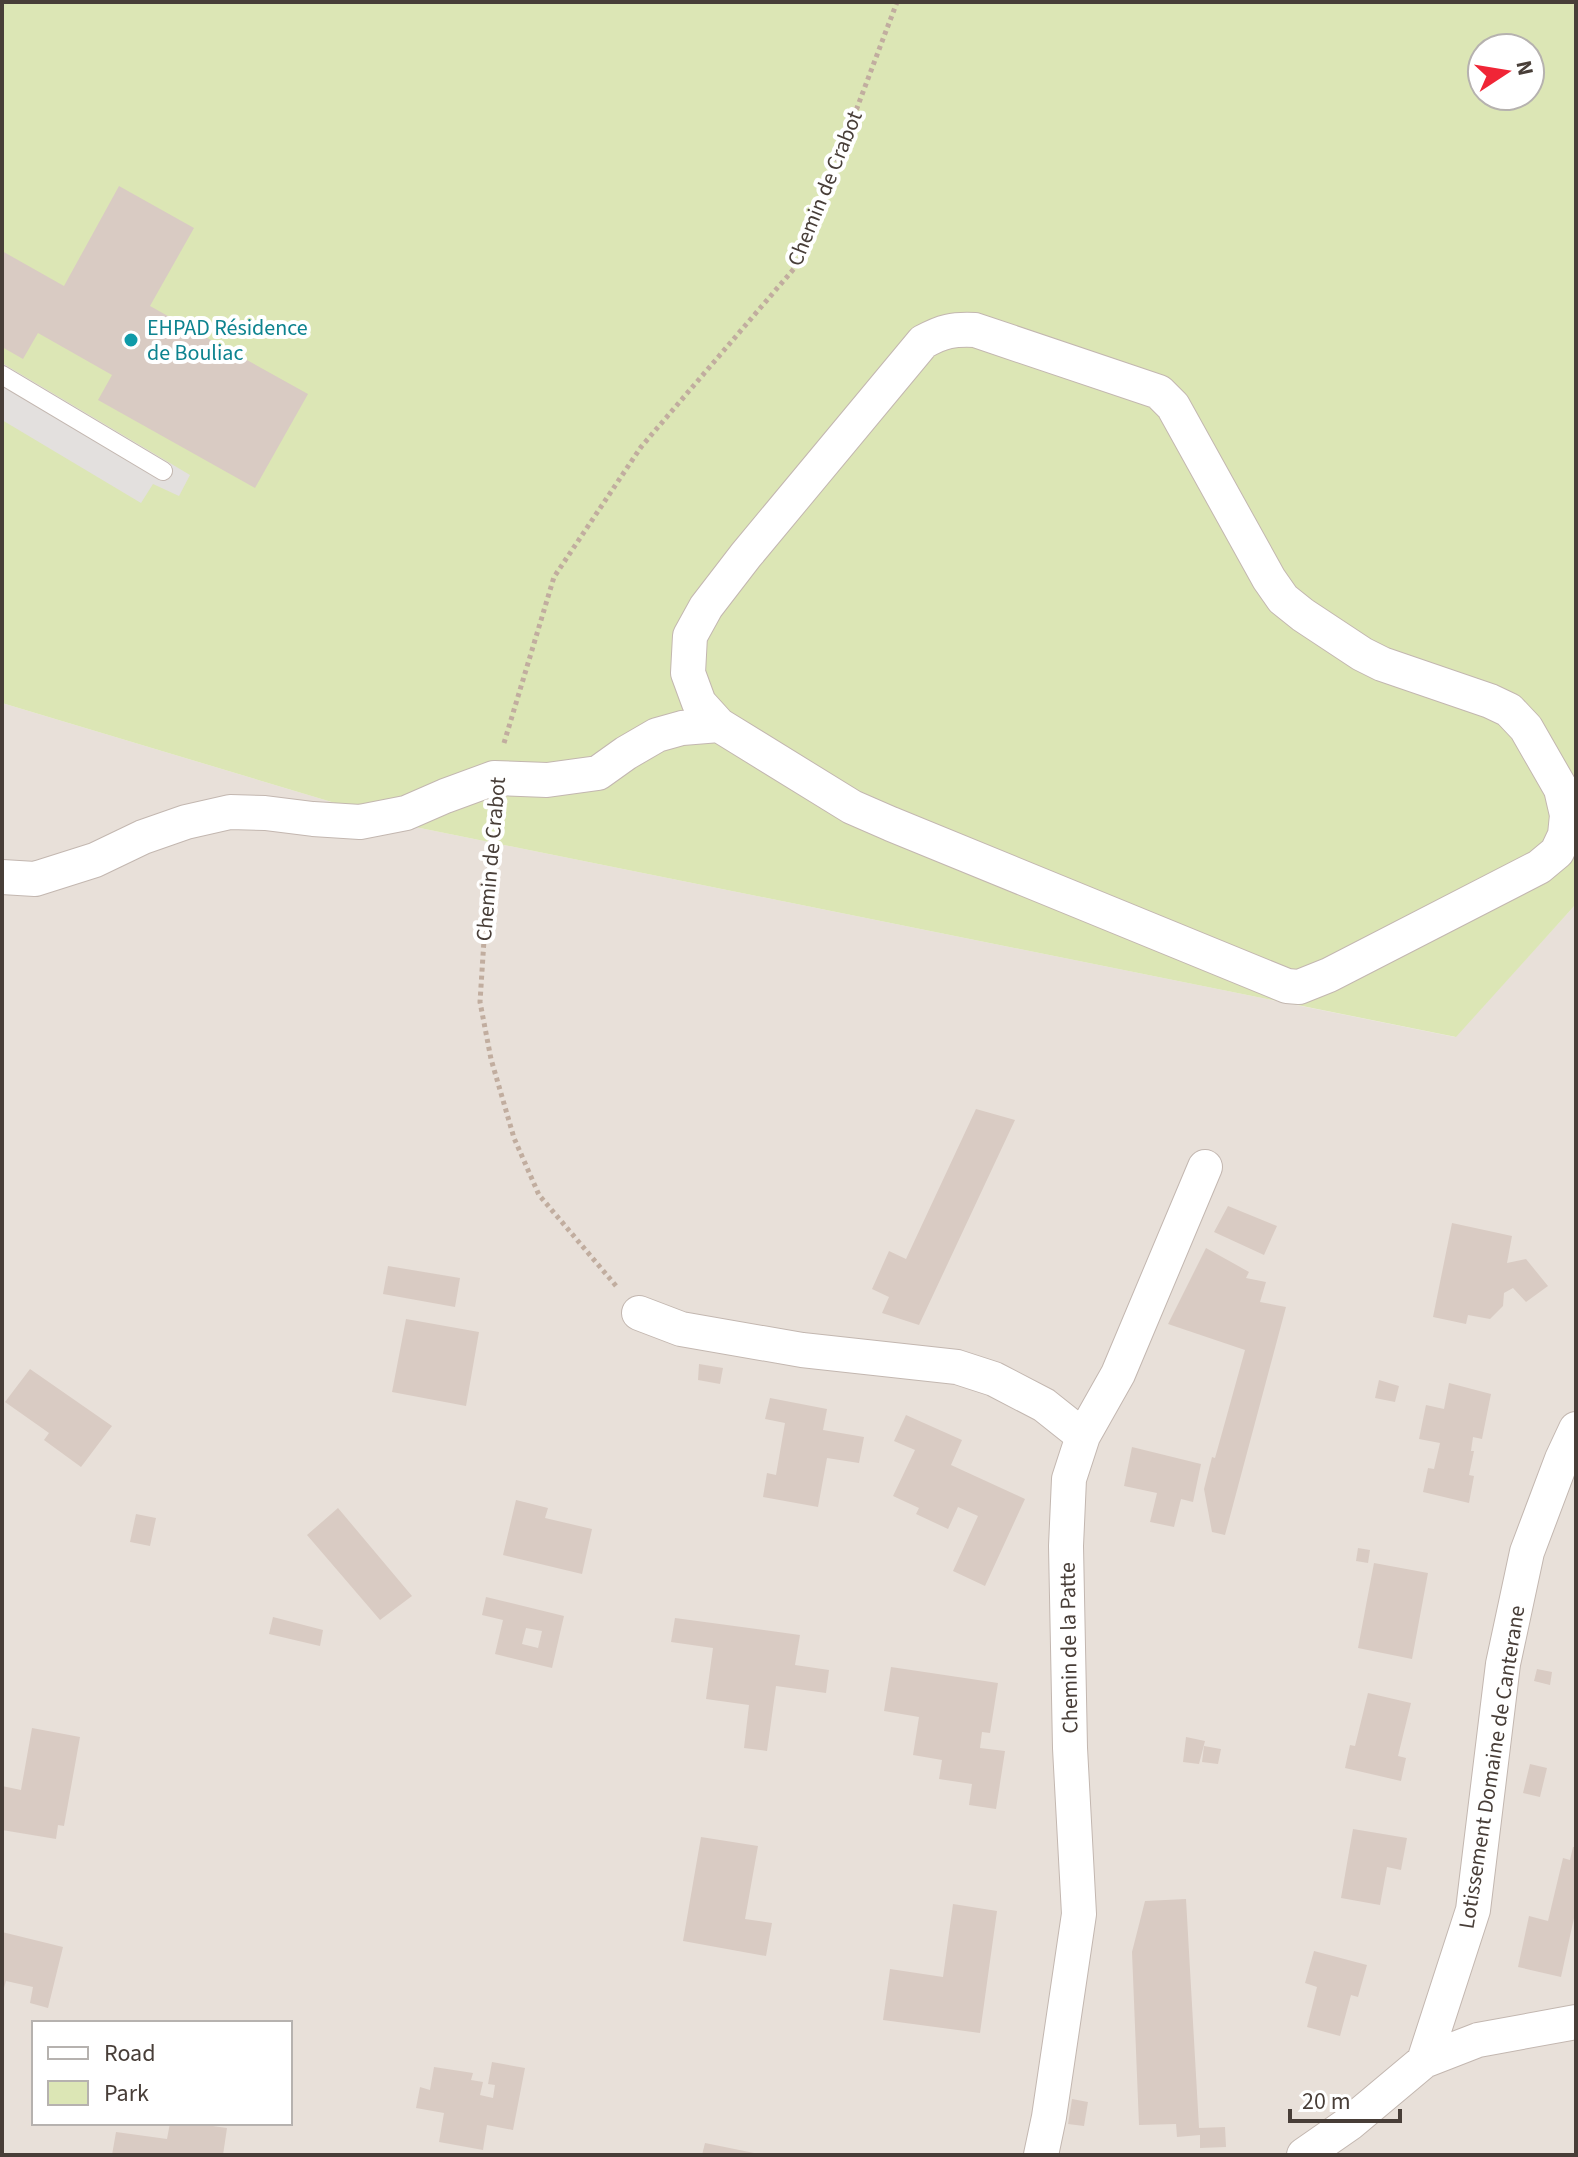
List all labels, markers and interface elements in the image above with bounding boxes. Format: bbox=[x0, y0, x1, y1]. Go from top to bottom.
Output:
north arrow bbox=[1466, 32, 1546, 112]
text: N bbox=[1507, 58, 1542, 79]
street label: Chemin de Crabot bbox=[779, 105, 871, 271]
place label: EHPAD Résidence de Bouliac bbox=[147, 312, 308, 369]
marker: EHPAD Résidence de Bouliac bbox=[122, 331, 140, 349]
street label: Chemin de Crabot bbox=[468, 775, 514, 943]
street label: Chemin de la Patte bbox=[1052, 1562, 1086, 1734]
street label: Lotissement Domaine de Canterane bbox=[1451, 1603, 1533, 1931]
legend bbox=[32, 2021, 292, 2125]
text: Road bbox=[104, 2036, 156, 2071]
scale bar bbox=[1290, 2073, 1400, 2123]
text: Park bbox=[104, 2076, 149, 2111]
text: 20 m bbox=[1302, 2084, 1351, 2119]

